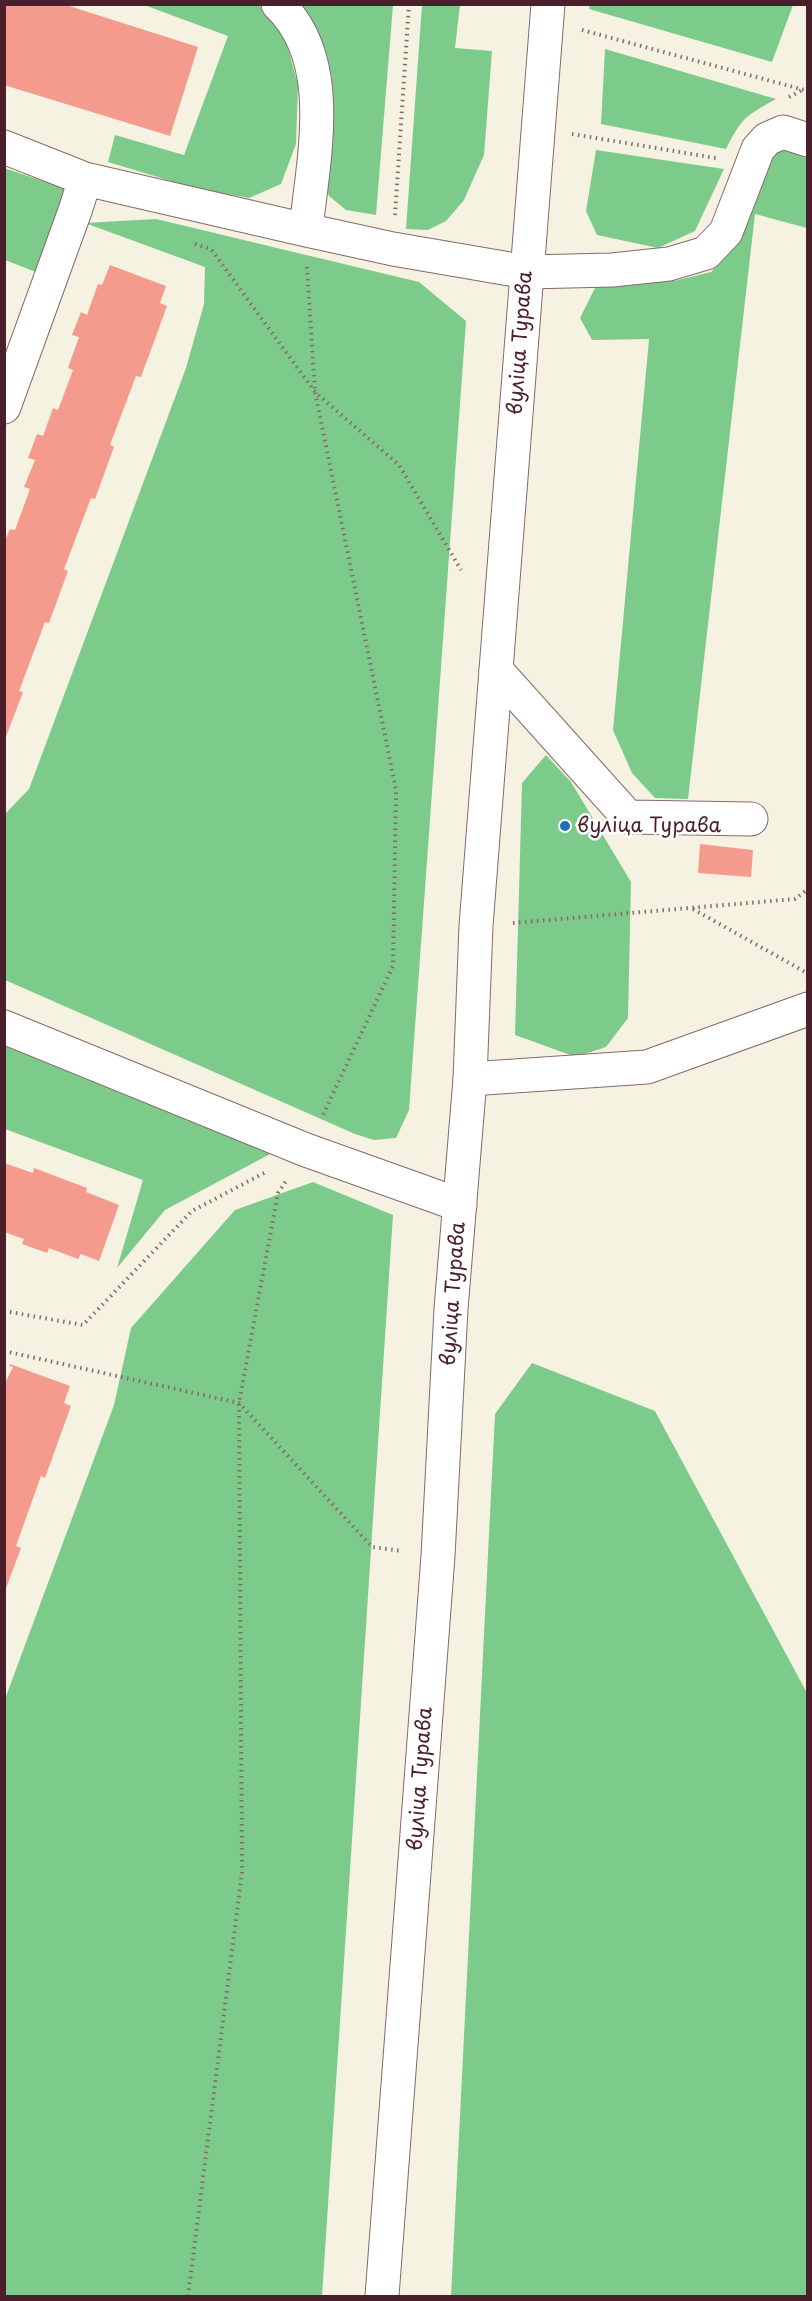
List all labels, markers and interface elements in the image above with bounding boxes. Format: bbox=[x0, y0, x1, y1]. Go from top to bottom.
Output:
street label: вуліца Турава bbox=[504, 270, 538, 416]
place label: вуліца Турава bbox=[577, 814, 721, 838]
marker: вуліца Турава bbox=[558, 819, 572, 833]
street label: вуліца Турава bbox=[437, 1221, 471, 1367]
street label: вуліца Турава bbox=[404, 1706, 438, 1852]

